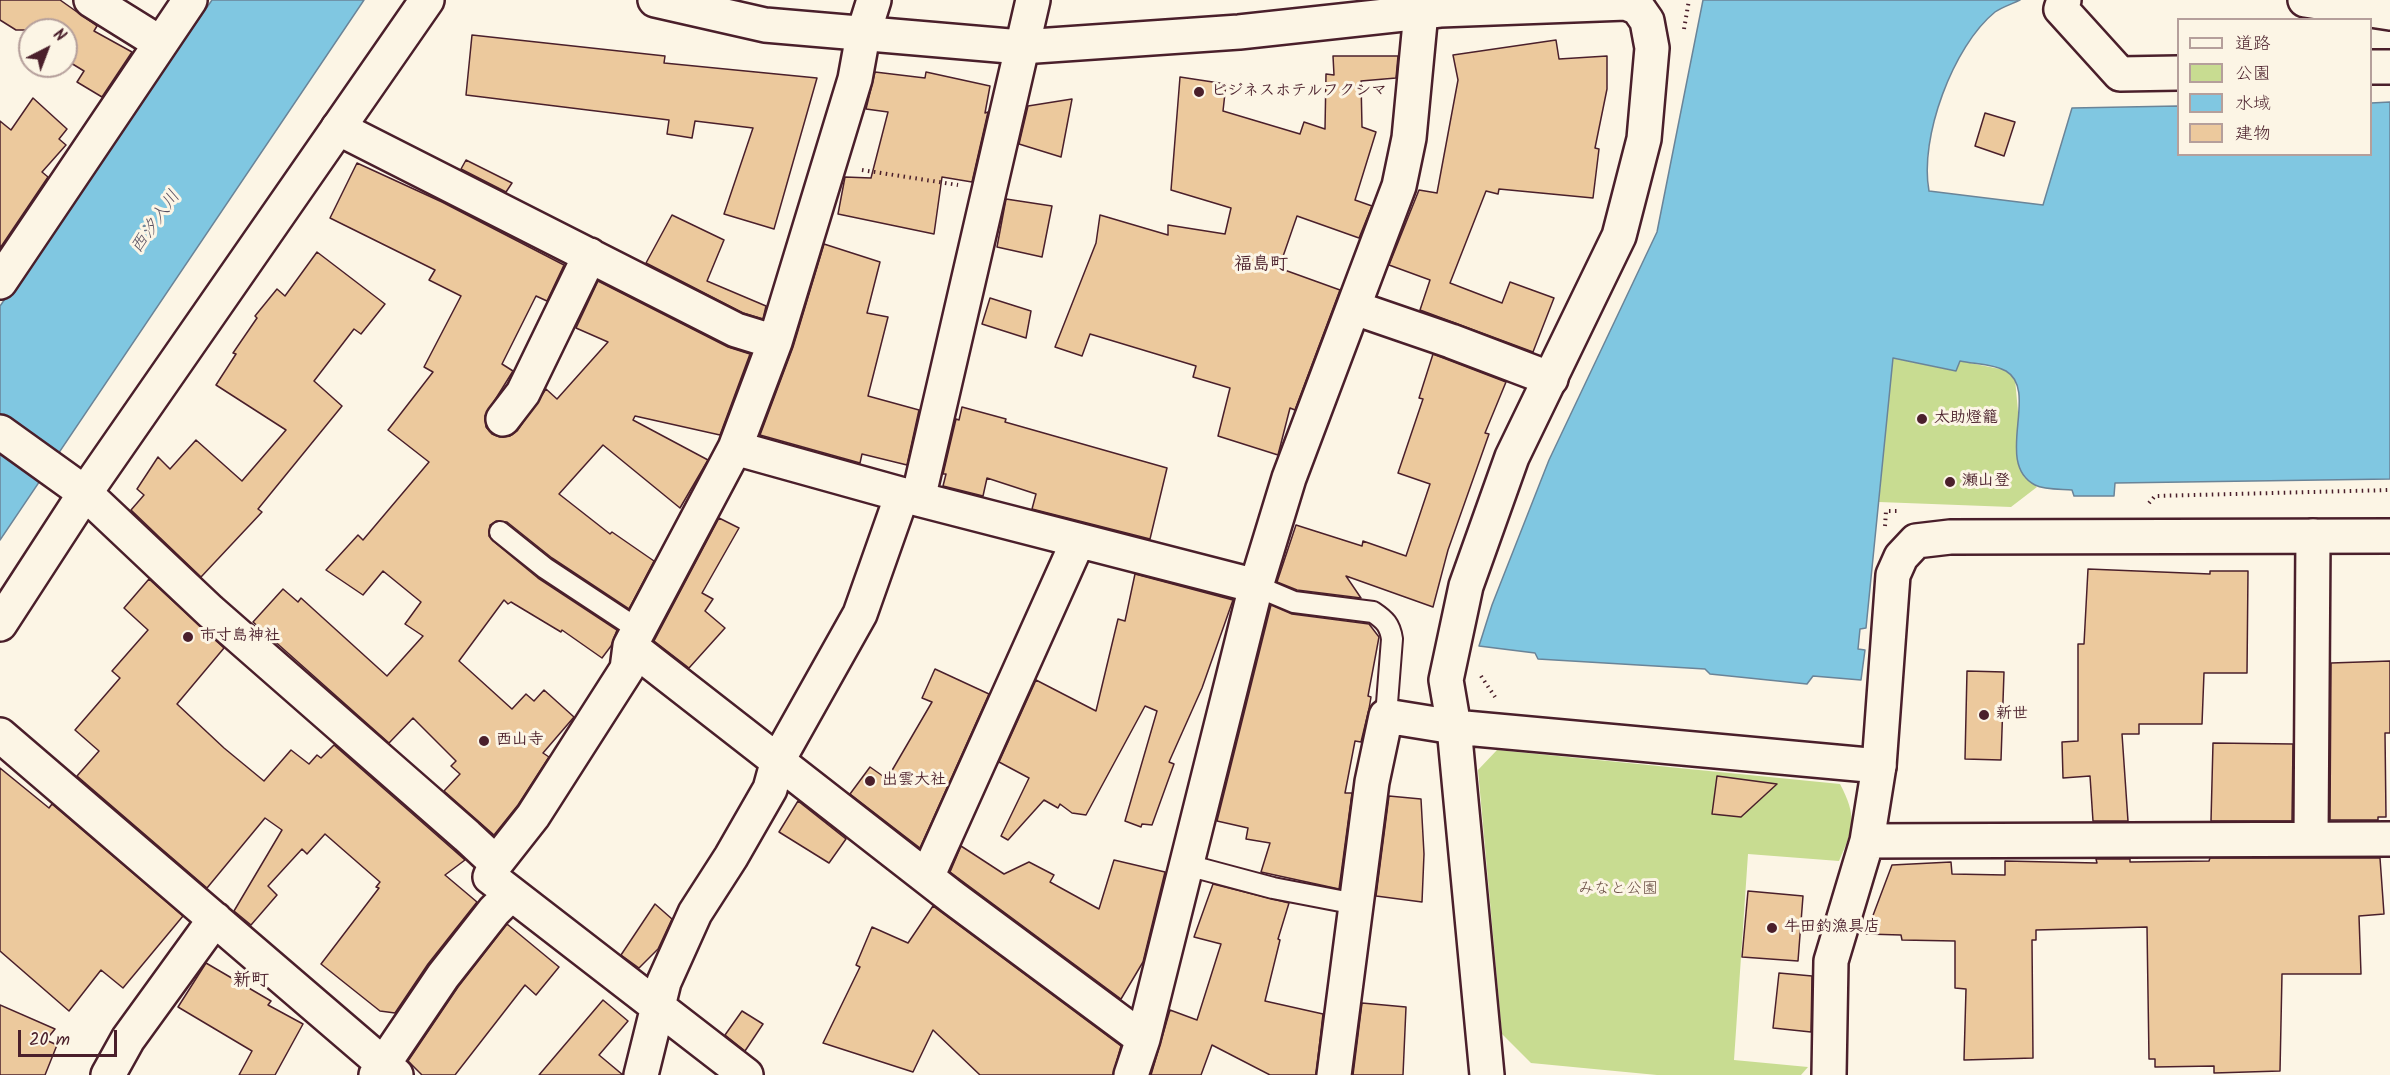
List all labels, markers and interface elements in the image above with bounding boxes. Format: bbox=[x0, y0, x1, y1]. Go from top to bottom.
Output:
north arrow bbox=[18, 18, 78, 78]
legend bbox=[2177, 18, 2372, 156]
text: N bbox=[47, 23, 71, 48]
text: 道路 bbox=[2235, 30, 2271, 59]
text: 公園 bbox=[2235, 60, 2271, 89]
place label: ビジネスホテルフクシマ bbox=[1211, 82, 1387, 102]
marker: ビジネスホテルフクシマ bbox=[1192, 85, 1206, 99]
text: 水域 bbox=[2235, 90, 2271, 119]
text: 建物 bbox=[2235, 120, 2271, 149]
water label: 西汐入川 bbox=[128, 187, 186, 259]
district label: 福島町 bbox=[1234, 255, 1288, 277]
place label: 太助燈籠 bbox=[1934, 409, 1998, 429]
marker: 太助燈籠 bbox=[1915, 412, 1929, 426]
place label: 瀬山登 bbox=[1962, 472, 2010, 492]
marker: 瀬山登 bbox=[1943, 475, 1957, 489]
place label: 市寸島神社 bbox=[200, 627, 280, 647]
marker: 市寸島神社 bbox=[181, 630, 195, 644]
place label: 新世 bbox=[1996, 705, 2028, 725]
marker: 新世 bbox=[1977, 708, 1991, 722]
place label: 西山寺 bbox=[496, 731, 544, 751]
marker: 西山寺 bbox=[477, 734, 491, 748]
place label: 出雲大社 bbox=[882, 771, 946, 791]
marker: 出雲大社 bbox=[863, 774, 877, 788]
park label: みなと公園 bbox=[1578, 880, 1658, 900]
place label: 牛田釣漁具店 bbox=[1784, 918, 1880, 938]
marker: 牛田釣漁具店 bbox=[1765, 921, 1779, 935]
district label: 新町 bbox=[233, 971, 269, 993]
scale bar bbox=[21, 1018, 120, 1056]
text: 20 m bbox=[29, 1026, 70, 1055]

